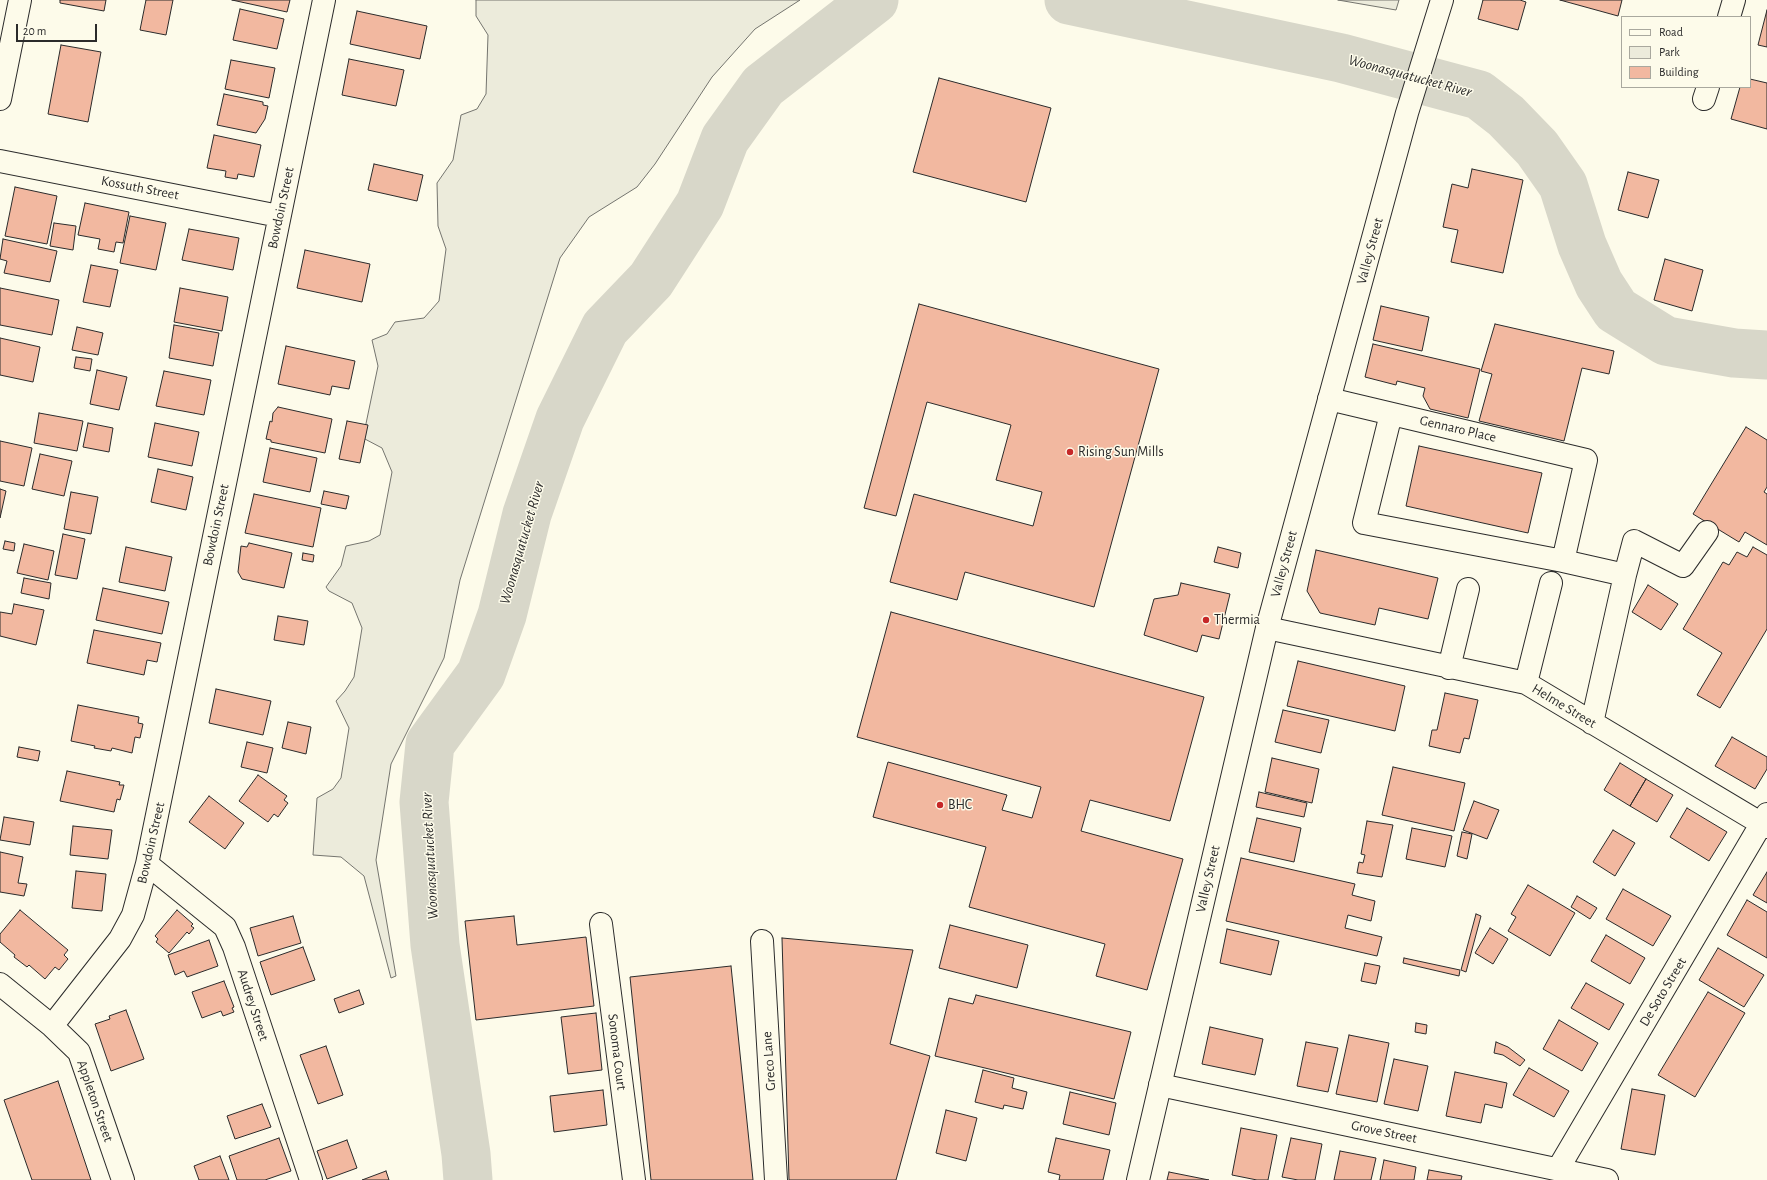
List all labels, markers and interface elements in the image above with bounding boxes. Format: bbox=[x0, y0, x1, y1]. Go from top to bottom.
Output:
scale bar bbox=[18, 16, 99, 42]
legend bbox=[1621, 16, 1751, 88]
text: 20 m bbox=[23, 25, 46, 37]
text: Road bbox=[1659, 26, 1683, 38]
text: Park bbox=[1659, 46, 1680, 58]
water label: Woonasquatucket River bbox=[1346, 51, 1474, 101]
text: Building bbox=[1659, 66, 1699, 78]
street label: Bowdoin Street bbox=[264, 166, 298, 250]
street label: Kossuth Street bbox=[100, 172, 180, 204]
street label: Valley Street bbox=[1353, 216, 1387, 286]
street label: Gennaro Place bbox=[1418, 412, 1498, 446]
place label: Rising Sun Mills bbox=[1078, 444, 1164, 460]
marker: Rising Sun Mills bbox=[1065, 447, 1075, 457]
water label: Woonasquatucket River bbox=[496, 479, 548, 607]
street label: Bowdoin Street bbox=[199, 483, 233, 567]
street label: Valley Street bbox=[1267, 529, 1301, 599]
place label: Thermia bbox=[1214, 612, 1260, 628]
marker: Thermia bbox=[1201, 615, 1211, 625]
street label: Helme Street bbox=[1529, 680, 1599, 732]
water label: Woonasquatucket River bbox=[418, 792, 442, 920]
place label: BHC bbox=[948, 797, 972, 813]
marker: BHC bbox=[935, 800, 945, 810]
street label: Bowdoin Street bbox=[133, 801, 169, 885]
street label: Valley Street bbox=[1192, 844, 1224, 914]
street label: De Soto Street bbox=[1636, 954, 1690, 1030]
street label: Audrey Street bbox=[234, 967, 272, 1043]
street label: Sonoma Court bbox=[604, 1013, 630, 1091]
street label: Greco Lane bbox=[759, 1031, 779, 1091]
street label: Appleton Street bbox=[73, 1058, 117, 1144]
street label: Grove Street bbox=[1350, 1117, 1418, 1147]

